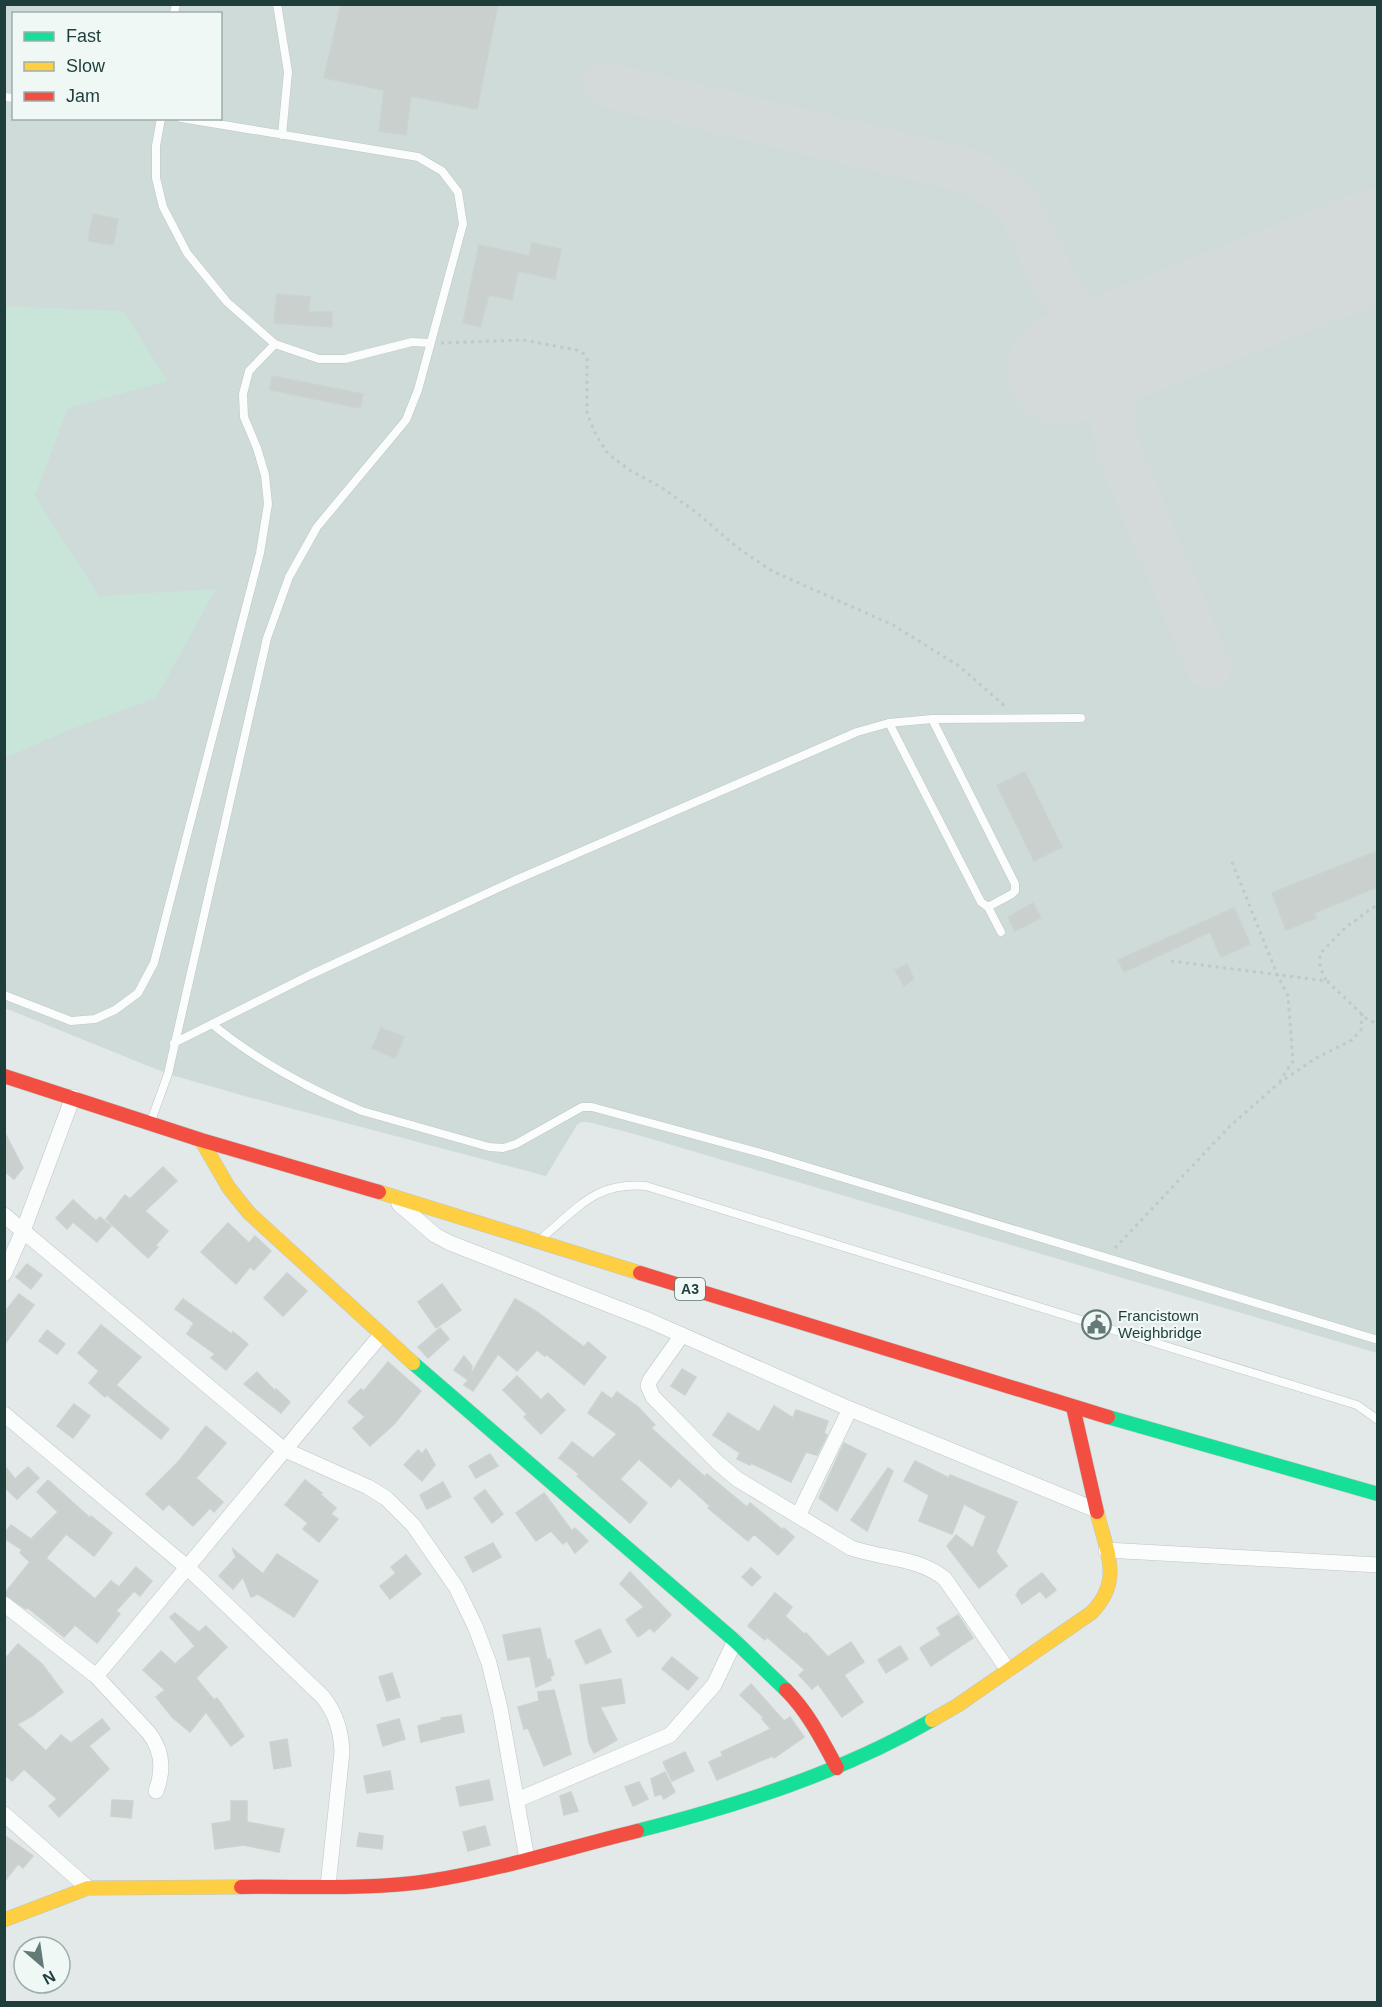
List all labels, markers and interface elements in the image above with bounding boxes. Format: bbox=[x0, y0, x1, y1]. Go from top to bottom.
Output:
legend bbox=[12, 12, 222, 120]
text: Fast bbox=[66, 26, 101, 46]
text: Slow bbox=[66, 56, 106, 76]
text: Jam bbox=[66, 86, 100, 106]
road number: A3 bbox=[675, 1278, 705, 1300]
place label: Francistown Weighbridge bbox=[1118, 1307, 1202, 1341]
public building icon: Francistown Weighbridge bbox=[1081, 1309, 1113, 1341]
north arrow bbox=[12, 1935, 72, 1995]
text: N bbox=[40, 1967, 58, 1988]

